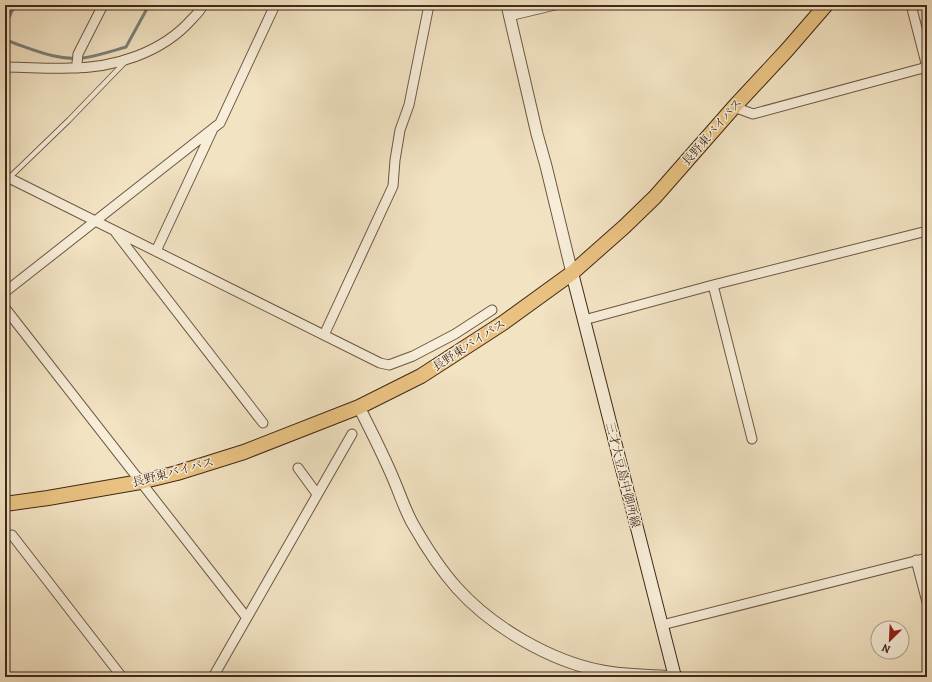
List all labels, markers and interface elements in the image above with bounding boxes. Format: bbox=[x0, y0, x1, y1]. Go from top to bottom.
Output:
street label: 長野東バイパス bbox=[678, 95, 746, 169]
street label: 長野東バイパス bbox=[430, 315, 508, 375]
street label: 三才大豆島中御所線 bbox=[602, 421, 644, 529]
street label: 長野東バイパス bbox=[130, 453, 216, 491]
north arrow bbox=[870, 620, 910, 660]
text: N bbox=[879, 640, 893, 657]

